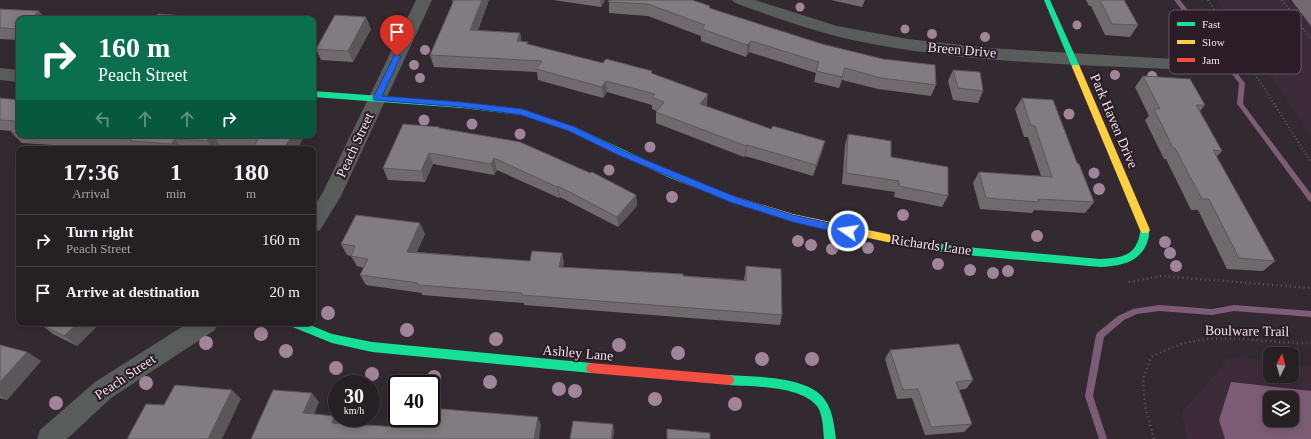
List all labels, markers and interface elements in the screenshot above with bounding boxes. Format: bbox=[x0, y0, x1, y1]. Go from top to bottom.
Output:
legend bbox=[1169, 10, 1301, 74]
pin bbox=[380, 15, 414, 56]
text: Fast bbox=[1202, 18, 1220, 30]
icon: arrive bbox=[386, 21, 408, 43]
icon: right bbox=[32, 32, 84, 84]
text: 160 m bbox=[98, 32, 170, 63]
text: Slow bbox=[1202, 36, 1225, 48]
street label: Breen Drive bbox=[927, 40, 997, 60]
text: Jam bbox=[1202, 54, 1220, 66]
text: Peach Street bbox=[98, 65, 187, 85]
street label: Park Haven Drive bbox=[1087, 72, 1141, 170]
icon: left bbox=[92, 108, 114, 130]
icon: ahead bbox=[134, 108, 156, 130]
icon: ahead bbox=[176, 108, 198, 130]
icon: right bbox=[218, 108, 240, 130]
street label: Peach Street bbox=[333, 110, 377, 180]
text: 17:36 bbox=[63, 159, 119, 185]
text: 1 bbox=[170, 159, 182, 185]
text: 180 bbox=[233, 159, 269, 185]
text: Arrival bbox=[72, 186, 110, 201]
text: min bbox=[166, 186, 186, 201]
text: m bbox=[246, 186, 256, 201]
position arrow bbox=[827, 210, 869, 252]
text: Turn right bbox=[66, 224, 133, 240]
icon: right bbox=[32, 230, 54, 252]
text: 160 m bbox=[262, 232, 300, 248]
street label: Richards Lane bbox=[890, 232, 972, 258]
text: Peach Street bbox=[66, 241, 131, 256]
icon: arrive bbox=[32, 282, 54, 304]
text: Arrive at destination bbox=[66, 284, 199, 300]
text: 20 m bbox=[270, 284, 300, 300]
street label: Boulware Trail bbox=[1205, 323, 1289, 339]
street label: Ashley Lane bbox=[542, 342, 614, 364]
north arrow bbox=[1263, 347, 1299, 383]
map controls bbox=[1263, 347, 1299, 427]
street label: Peach Street bbox=[92, 351, 158, 403]
speed limit sign: 40 bbox=[388, 375, 440, 427]
text: 30 bbox=[344, 385, 364, 407]
button: layers bbox=[1263, 391, 1299, 427]
text: km/h bbox=[344, 405, 364, 416]

